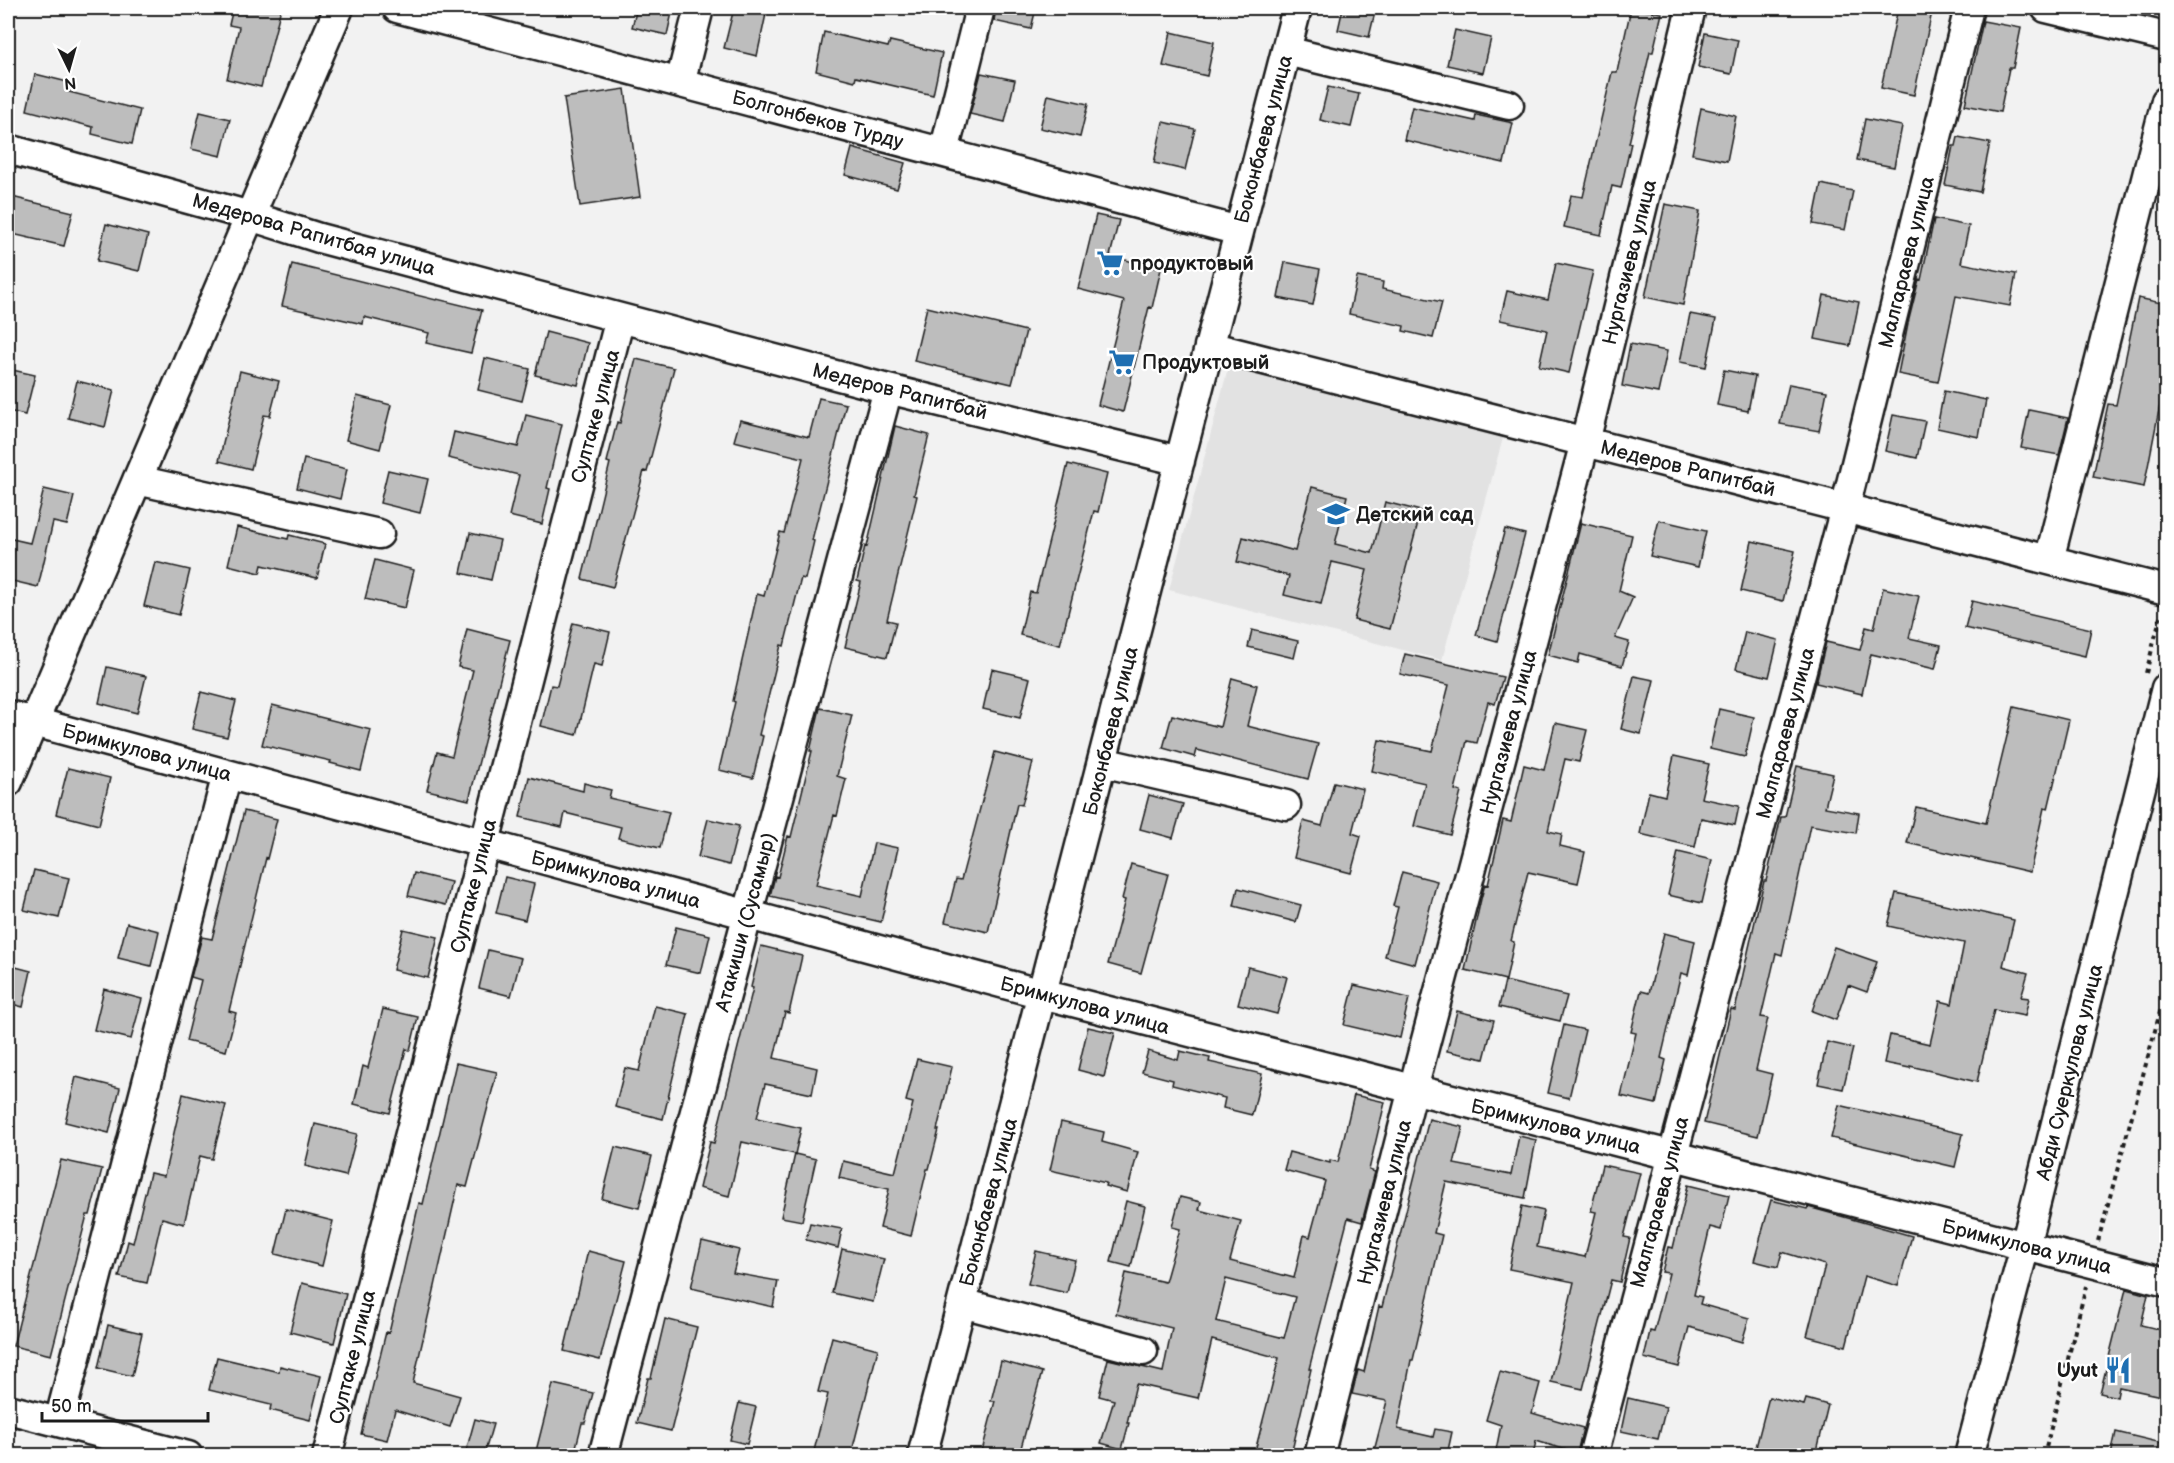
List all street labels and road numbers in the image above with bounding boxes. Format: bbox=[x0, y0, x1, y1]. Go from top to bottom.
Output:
street label: Боконбаева улица bbox=[1230, 52, 1298, 226]
street label: Болгонбеков Турду bbox=[730, 86, 906, 154]
street label: Малгараева улица bbox=[1874, 174, 1940, 351]
street label: Нургазиева улица bbox=[1598, 177, 1662, 347]
street label: Медерова Рапитбая улица bbox=[189, 189, 438, 281]
street label: Султаке улица bbox=[567, 347, 625, 486]
street label: Медеров Рапитбай bbox=[810, 359, 990, 425]
street label: Медеров Рапитбай bbox=[1598, 436, 1778, 502]
street label: Боконбаева улица bbox=[1078, 644, 1144, 818]
street label: Малгараева улица bbox=[1752, 645, 1820, 822]
street label: Нургазиева улица bbox=[1475, 647, 1543, 817]
street label: Бримкулова улица bbox=[60, 719, 234, 787]
street label: Султаке улица bbox=[446, 817, 502, 956]
street label: Атакиши (Сусамыр) bbox=[710, 830, 781, 1015]
street label: Бримкулова улица bbox=[529, 846, 703, 914]
street label: Абди Суеркулова улица bbox=[2031, 962, 2108, 1184]
street label: Бримкулова улица bbox=[998, 972, 1172, 1040]
street label: Бримкулова улица bbox=[1468, 1094, 1643, 1160]
street label: Малгараева улица bbox=[1626, 1114, 1694, 1291]
street label: Боконбаева улица bbox=[955, 1115, 1023, 1289]
street label: Нургазиева улица bbox=[1353, 1117, 1417, 1287]
street label: Бримкулова улица bbox=[1939, 1214, 2114, 1280]
street label: Султаке улица bbox=[325, 1288, 381, 1427]

